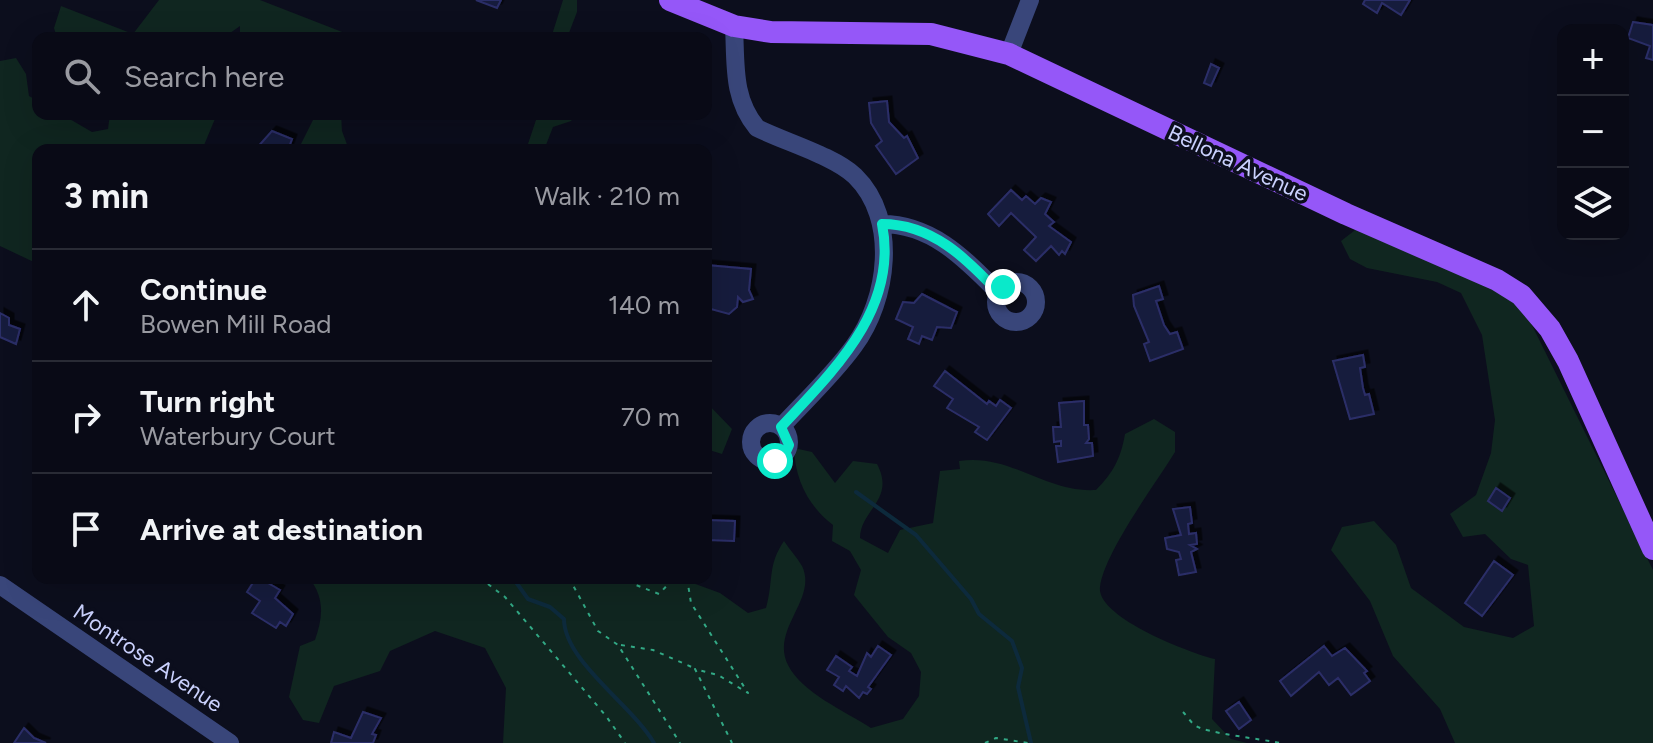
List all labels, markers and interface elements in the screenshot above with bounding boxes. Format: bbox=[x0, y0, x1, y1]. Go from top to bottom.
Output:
map controls bbox=[1557, 24, 1629, 240]
button: + bbox=[1557, 24, 1629, 96]
search box bbox=[32, 32, 712, 120]
icon: search bbox=[60, 54, 104, 98]
text: Search here bbox=[124, 58, 284, 95]
button: − bbox=[1557, 96, 1629, 168]
street label: Bellona Avenue bbox=[1164, 119, 1312, 207]
button: layers bbox=[1557, 168, 1629, 240]
text: 3 min bbox=[64, 176, 149, 217]
text: Walk · 210 m bbox=[535, 180, 680, 212]
route end bbox=[985, 269, 1021, 305]
text: Continue bbox=[140, 271, 267, 308]
icon: ahead bbox=[64, 283, 108, 327]
text: 140 m bbox=[608, 289, 680, 321]
text: Bowen Mill Road bbox=[140, 308, 332, 340]
text: Turn right bbox=[140, 383, 275, 420]
icon: right bbox=[64, 395, 108, 439]
text: 70 m bbox=[621, 401, 680, 433]
text: Waterbury Court bbox=[140, 420, 336, 452]
route start bbox=[757, 443, 793, 479]
icon: arrive bbox=[64, 507, 108, 551]
text: Arrive at destination bbox=[140, 511, 423, 548]
street label: Montrose Avenue bbox=[68, 598, 228, 718]

